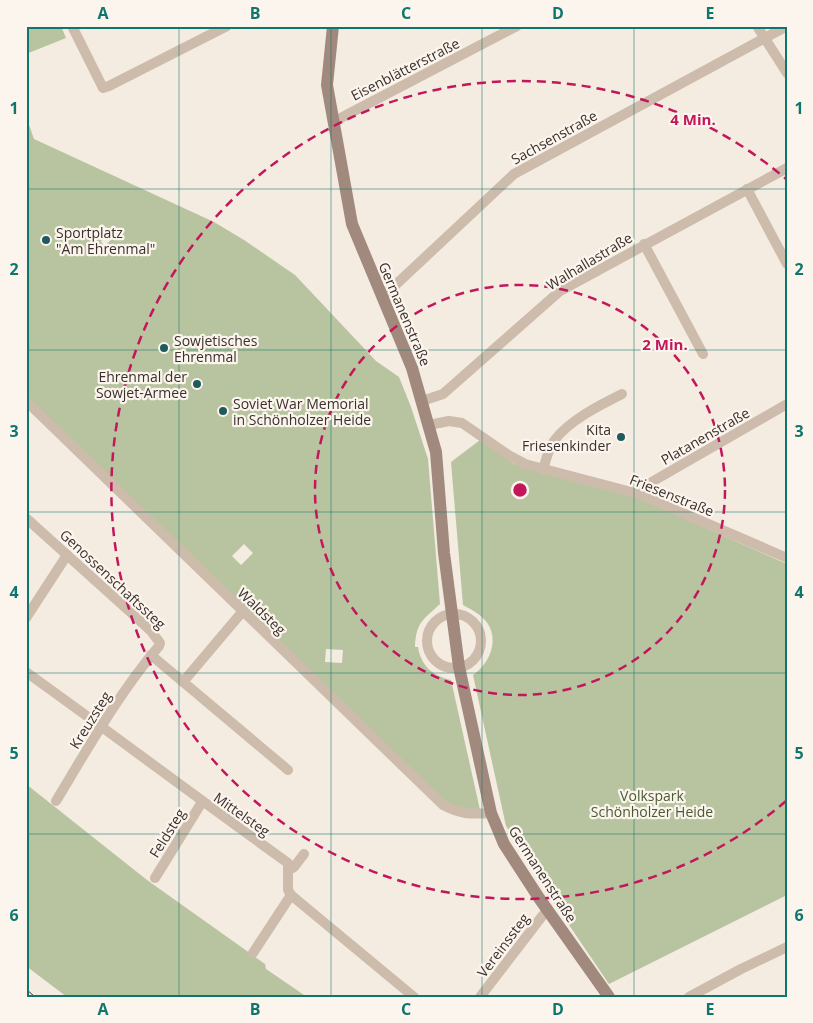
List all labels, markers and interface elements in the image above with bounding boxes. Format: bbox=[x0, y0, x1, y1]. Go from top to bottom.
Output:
text: A bbox=[97, 2, 109, 24]
text: B bbox=[250, 2, 260, 24]
text: C bbox=[401, 2, 411, 24]
text: D bbox=[552, 2, 564, 24]
text: E bbox=[706, 2, 715, 24]
street label: Eisenblätterstraße bbox=[347, 33, 463, 105]
text: 1 bbox=[9, 97, 19, 119]
text: 1 bbox=[794, 97, 804, 119]
street label: Sachsenstraße bbox=[508, 105, 601, 168]
text: 4 Min. bbox=[670, 109, 716, 129]
place label: Sportplatz "Am Ehrenmal" bbox=[56, 223, 155, 258]
street label: Walhallastraße bbox=[542, 228, 636, 294]
marker: Sportplatz "Am Ehrenmal" bbox=[40, 234, 52, 246]
text: 2 bbox=[9, 258, 19, 280]
text: 2 bbox=[794, 258, 804, 280]
street label: Germanenstraße bbox=[375, 259, 436, 369]
place label: Sowjetisches Ehrenmal bbox=[174, 331, 258, 366]
text: 2 Min. bbox=[642, 334, 688, 354]
marker: Sowjetisches Ehrenmal bbox=[158, 342, 170, 354]
place label: Ehrenmal der Sowjet-Armee bbox=[96, 367, 187, 402]
marker: Ehrenmal der Sowjet-Armee bbox=[191, 378, 203, 390]
place label: Soviet War Memorial in Schönholzer Heide bbox=[233, 394, 371, 429]
street label: Platanenstraße bbox=[657, 403, 753, 469]
marker: Soviet War Memorial in Schönholzer Heide bbox=[217, 405, 229, 417]
text: 3 bbox=[9, 420, 19, 442]
place label: Kita Friesenkinder bbox=[522, 420, 611, 455]
text: 3 bbox=[794, 420, 804, 442]
marker: Kita Friesenkinder bbox=[615, 431, 627, 443]
street label: Friesenstraße bbox=[627, 469, 717, 521]
centre of rings bbox=[511, 481, 529, 499]
street label: Genossenschaftssteg bbox=[56, 525, 170, 633]
text: 4 bbox=[9, 581, 19, 603]
text: 4 bbox=[794, 581, 804, 603]
street label: Waldsteg bbox=[234, 583, 290, 639]
street label: Kreuzsteg bbox=[65, 687, 115, 752]
text: 5 bbox=[9, 742, 19, 764]
text: 5 bbox=[794, 742, 804, 764]
park label: Volkspark Schönholzer Heide bbox=[591, 786, 713, 821]
street label: Mittelsteg bbox=[210, 788, 274, 841]
street label: Feldsteg bbox=[145, 805, 190, 861]
street label: Germanenstraße bbox=[505, 822, 581, 926]
text: 6 bbox=[9, 904, 19, 926]
text: 6 bbox=[794, 904, 804, 926]
street label: Vereinssteg bbox=[473, 909, 534, 981]
text: A bbox=[97, 998, 109, 1020]
text: B bbox=[250, 998, 260, 1020]
text: C bbox=[401, 998, 411, 1020]
text: D bbox=[552, 998, 564, 1020]
text: E bbox=[706, 998, 715, 1020]

